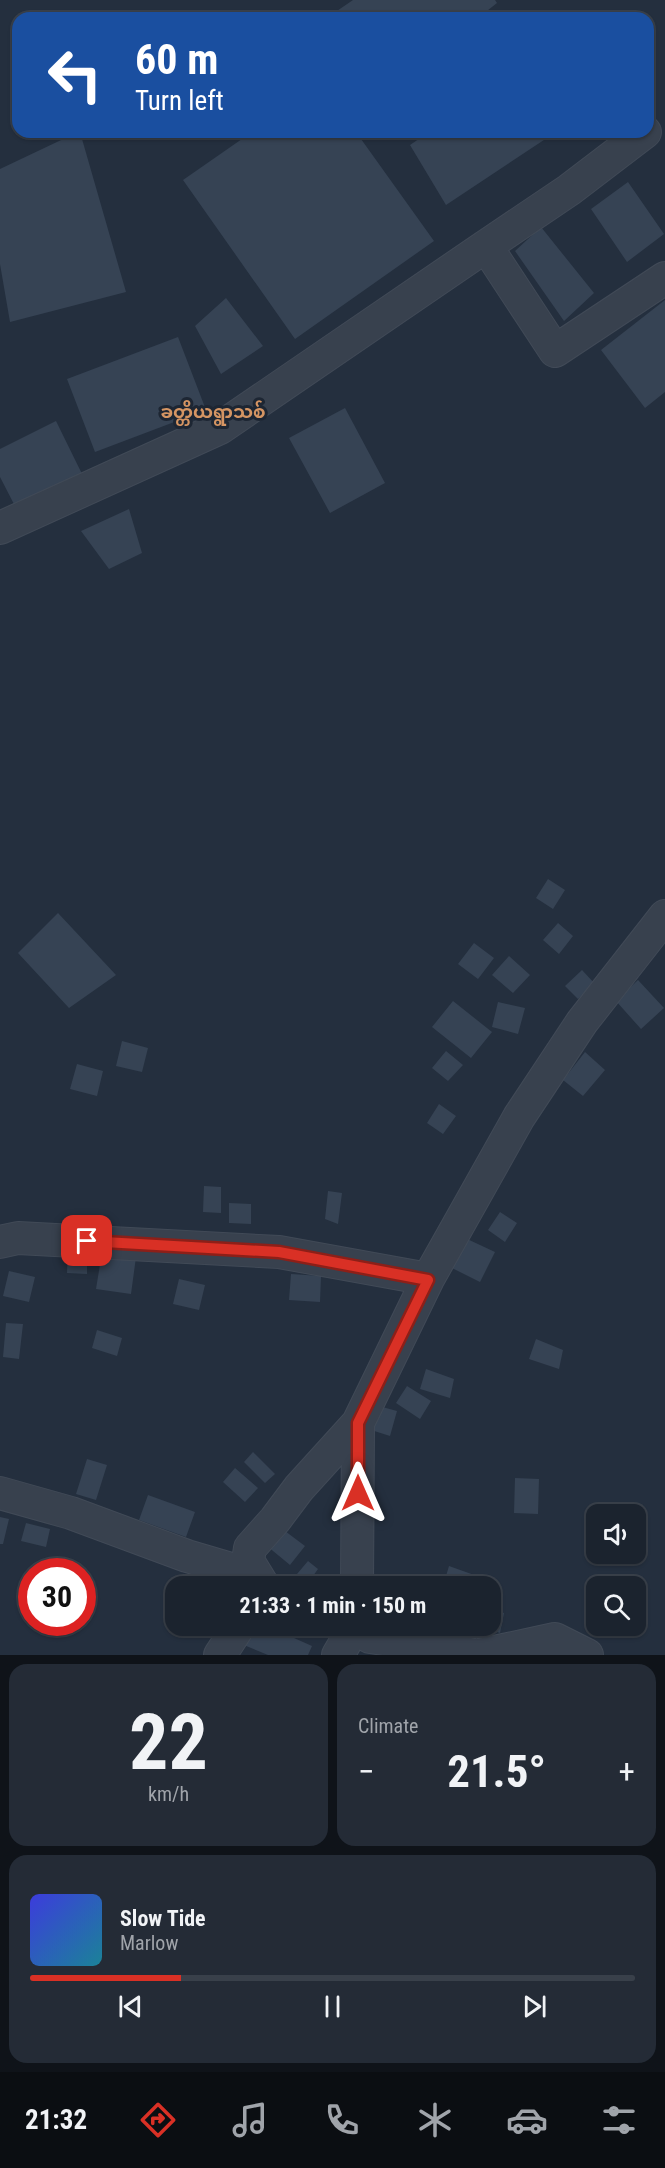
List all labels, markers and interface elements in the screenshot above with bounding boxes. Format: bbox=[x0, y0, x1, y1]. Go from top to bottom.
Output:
text: 60 m bbox=[135, 35, 218, 84]
icon: left bbox=[36, 36, 114, 114]
text: Turn left bbox=[135, 85, 224, 117]
district label: ခတ္တိယရွာသစ် bbox=[160, 400, 266, 426]
pin bbox=[61, 1215, 112, 1266]
icon: arrive bbox=[70, 1224, 103, 1257]
position arrow bbox=[326, 1461, 390, 1525]
map controls bbox=[586, 1504, 646, 1636]
button: sound bbox=[586, 1504, 646, 1564]
speed limit sign: 30 bbox=[18, 1558, 96, 1636]
button: search bbox=[586, 1576, 646, 1636]
text: 21:33 · 1 min · 150 m bbox=[240, 1593, 426, 1618]
text: 22 bbox=[129, 1697, 208, 1788]
text: Climate bbox=[358, 1714, 418, 1738]
text: 21.5° bbox=[447, 1745, 546, 1798]
text: − bbox=[358, 1752, 375, 1791]
text: + bbox=[619, 1752, 635, 1791]
text: km/h bbox=[148, 1782, 189, 1806]
text: Slow Tide bbox=[120, 1906, 206, 1931]
text: Marlow bbox=[120, 1931, 178, 1955]
icon: previous bbox=[114, 1990, 147, 2023]
icon: pause bbox=[316, 1990, 349, 2023]
icon: next bbox=[518, 1990, 551, 2023]
icon: directions bbox=[137, 2099, 179, 2141]
icon: music bbox=[229, 2099, 271, 2141]
icon: phone bbox=[321, 2099, 363, 2141]
icon: climate bbox=[414, 2099, 456, 2141]
icon: car bbox=[506, 2099, 548, 2141]
icon: filters bbox=[598, 2099, 640, 2141]
text: 21:32 bbox=[25, 2104, 87, 2136]

